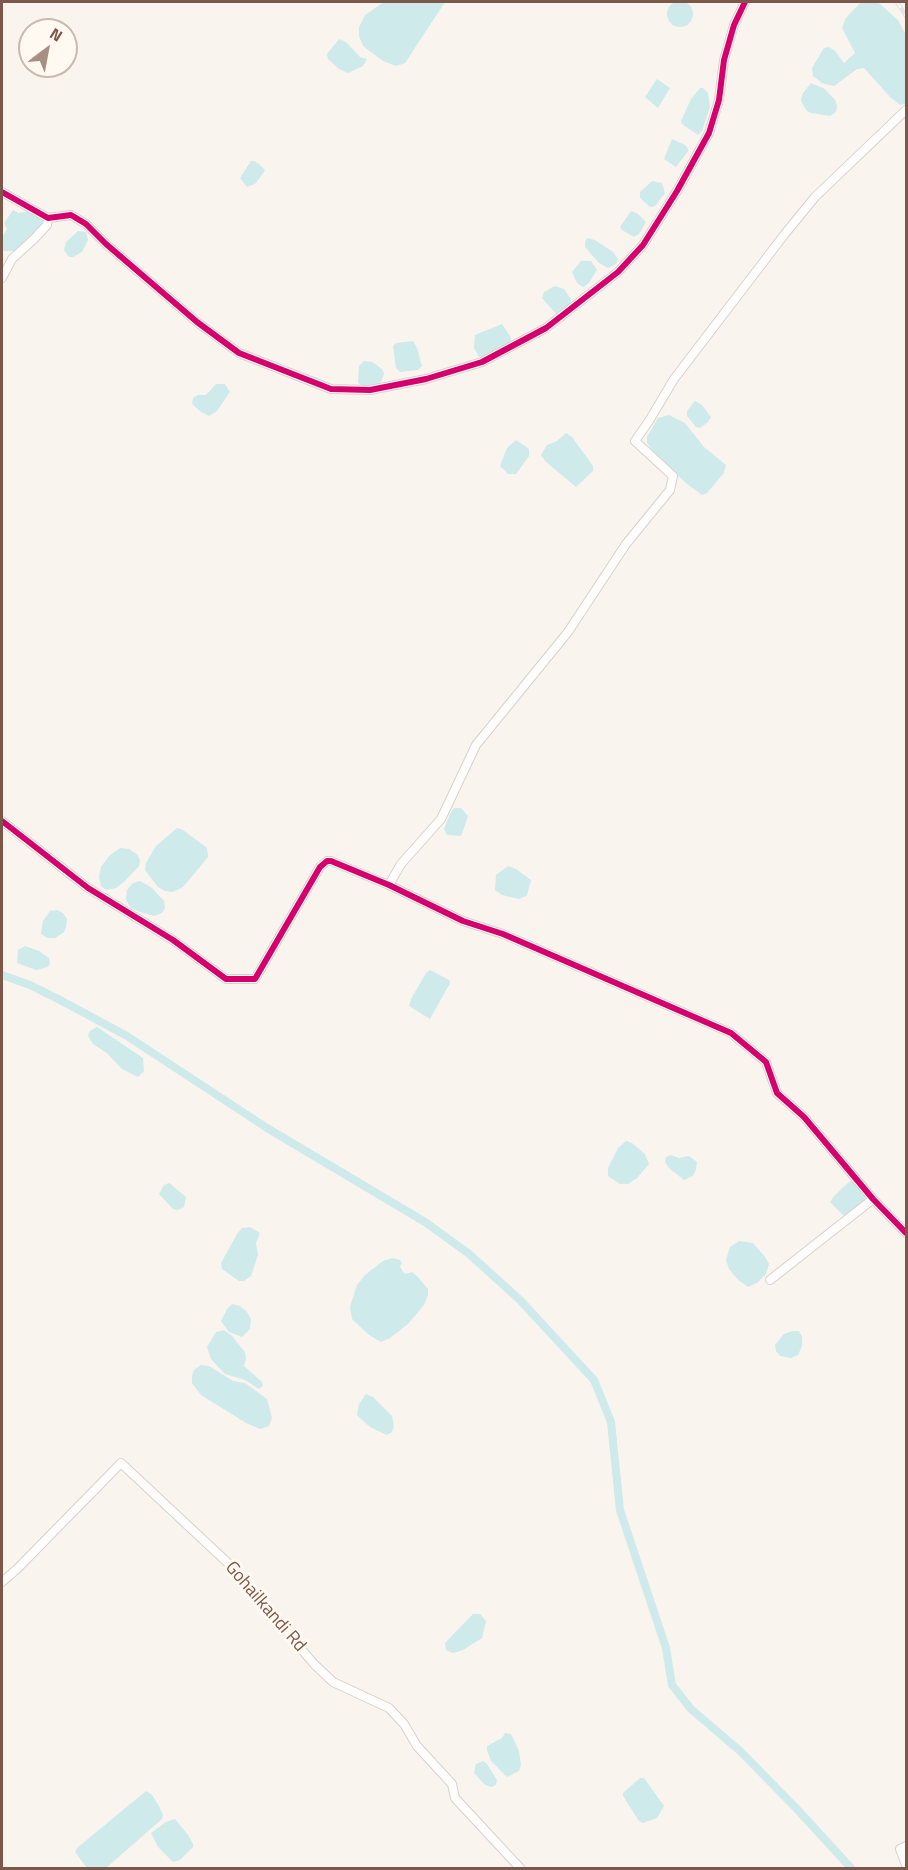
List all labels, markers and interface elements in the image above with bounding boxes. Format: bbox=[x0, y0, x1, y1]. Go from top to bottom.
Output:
north arrow bbox=[18, 18, 78, 78]
text: N bbox=[45, 21, 68, 48]
street label: Gohailkandi Rd bbox=[220, 1557, 310, 1657]

